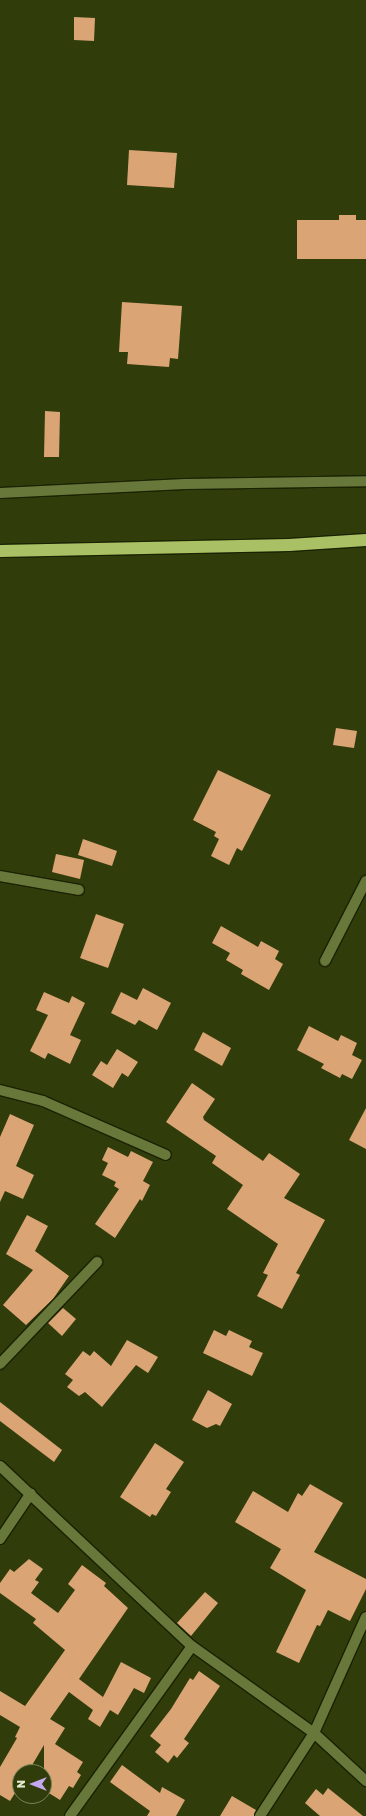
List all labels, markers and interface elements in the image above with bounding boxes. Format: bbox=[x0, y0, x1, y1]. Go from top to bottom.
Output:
north arrow bbox=[12, 1764, 52, 1804]
text: N bbox=[14, 1780, 27, 1788]

